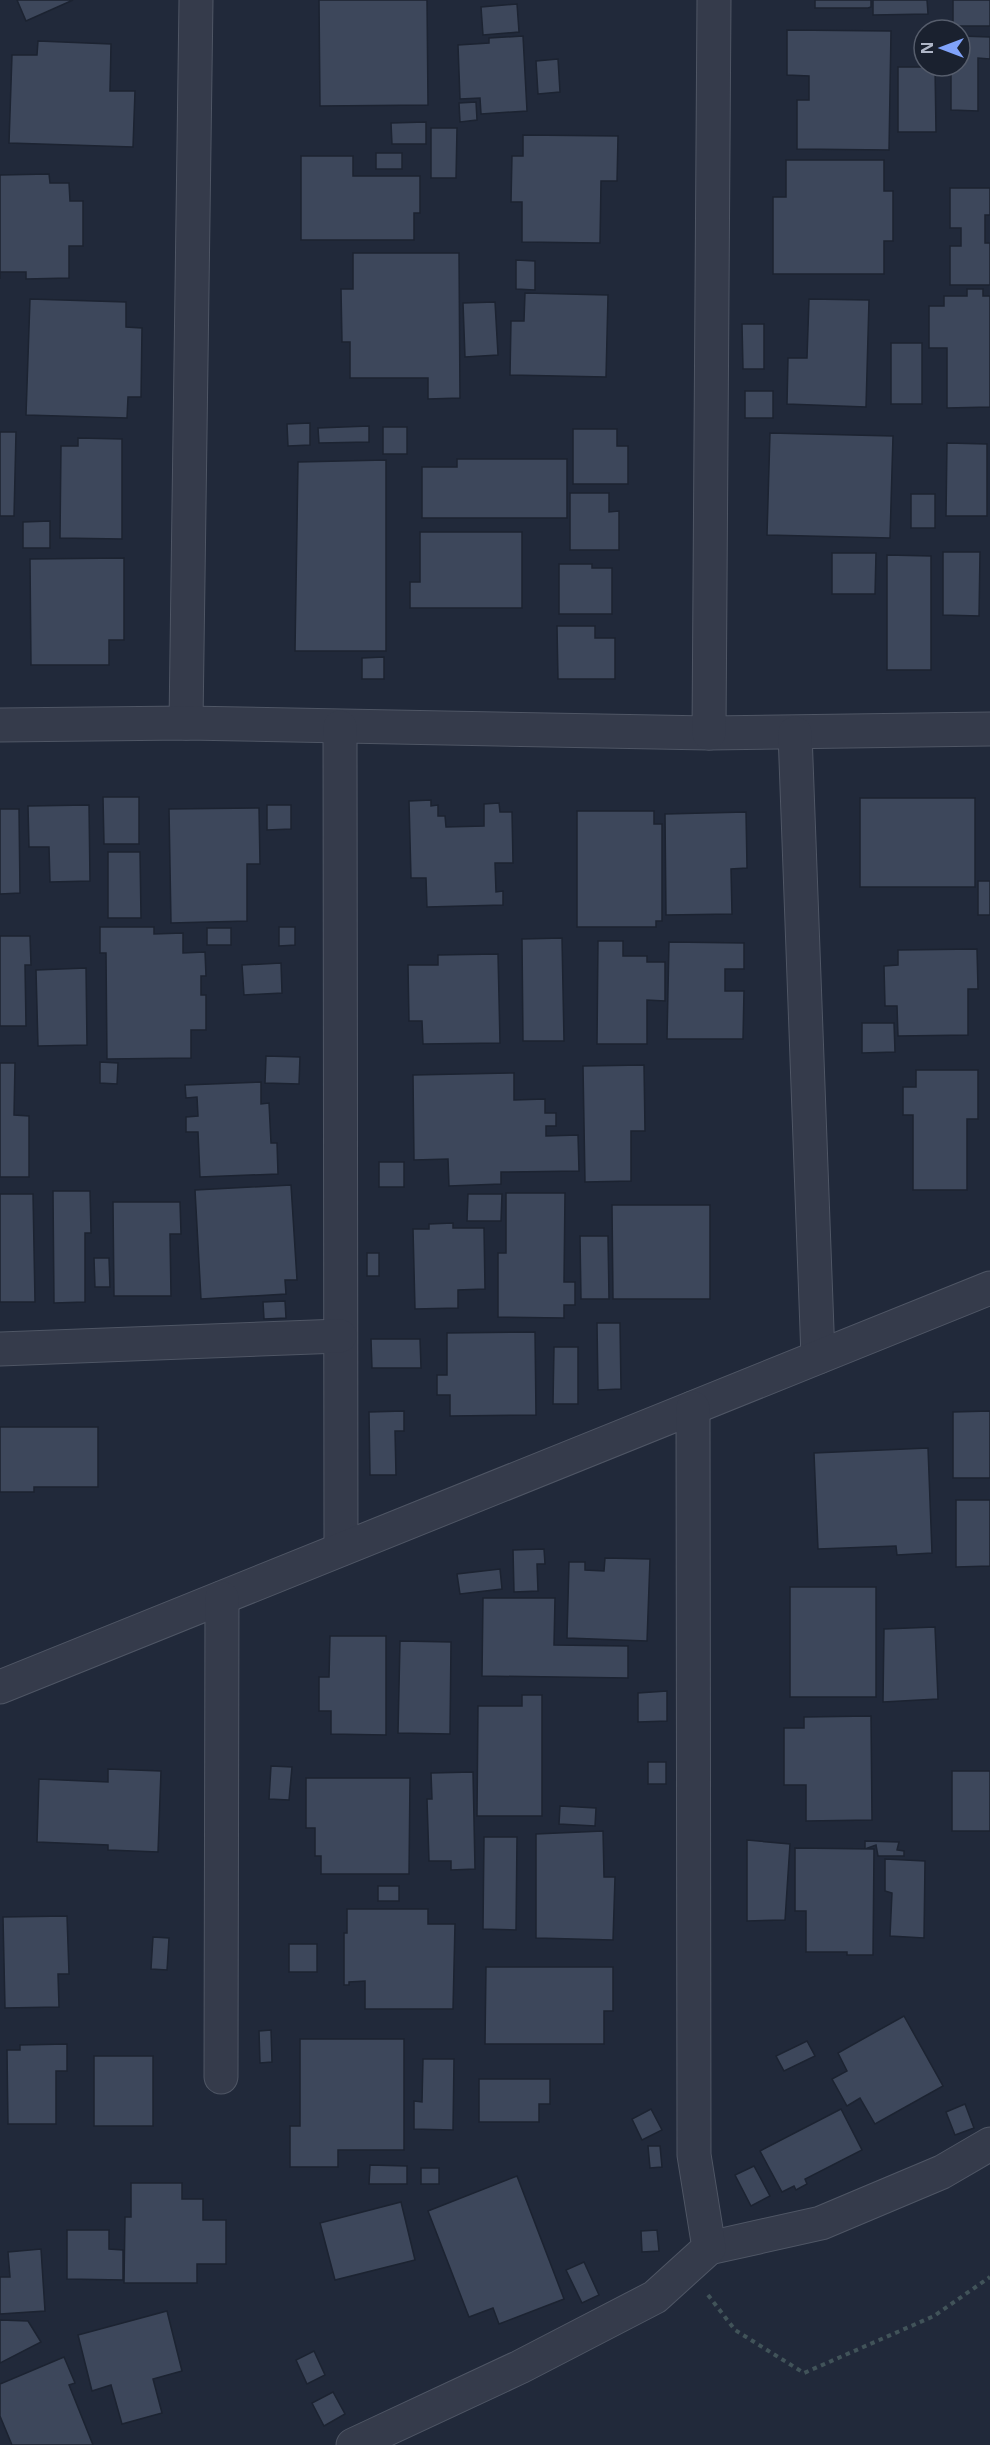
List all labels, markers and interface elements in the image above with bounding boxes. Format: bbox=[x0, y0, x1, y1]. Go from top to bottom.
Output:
north arrow bbox=[912, 18, 972, 78]
text: N bbox=[916, 41, 938, 55]

